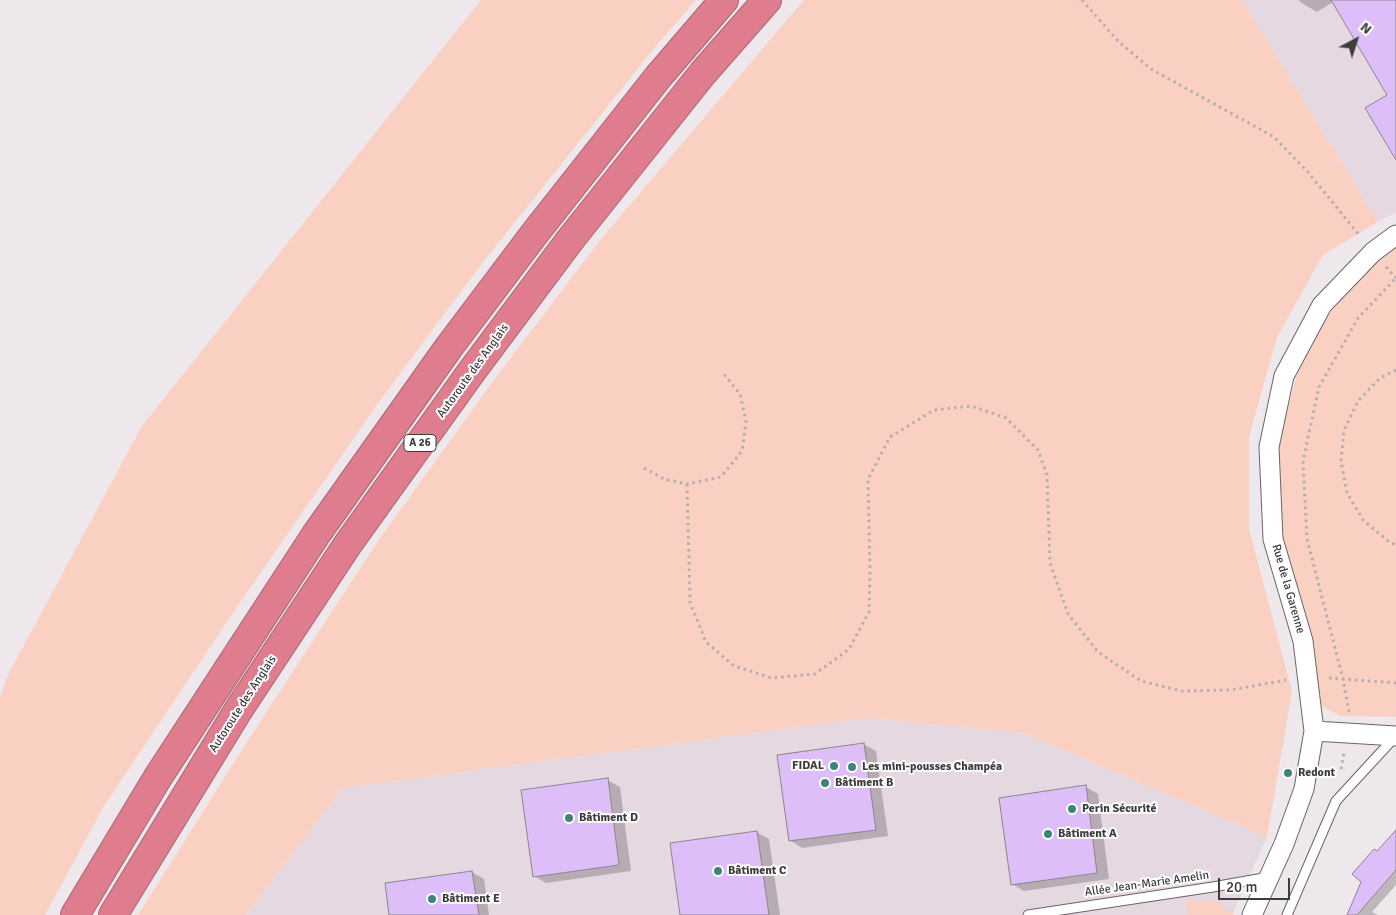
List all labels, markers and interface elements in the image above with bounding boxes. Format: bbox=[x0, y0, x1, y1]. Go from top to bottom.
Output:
north arrow bbox=[1331, 15, 1381, 65]
text: N bbox=[1357, 18, 1375, 38]
street label: Autoroute des Anglais bbox=[434, 321, 512, 421]
road number: A 26 bbox=[404, 434, 436, 452]
street label: Rue de la Garenne bbox=[1268, 543, 1308, 635]
street label: Autoroute des Anglais bbox=[206, 653, 280, 755]
place label: FIDAL bbox=[792, 759, 824, 773]
marker: FIDAL bbox=[828, 760, 840, 772]
place label: Les mini-pousses Champéa bbox=[862, 760, 1002, 774]
marker: Les mini-pousses Champéa bbox=[846, 761, 858, 773]
place label: Redont bbox=[1298, 766, 1335, 780]
marker: Redont bbox=[1282, 767, 1294, 779]
place label: Bâtiment B bbox=[835, 776, 893, 790]
marker: Bâtiment B bbox=[819, 777, 831, 789]
place label: Perin Sécurité bbox=[1082, 802, 1156, 816]
marker: Perin Sécurité bbox=[1066, 803, 1078, 815]
place label: Bâtiment D bbox=[579, 811, 638, 825]
marker: Bâtiment D bbox=[563, 812, 575, 824]
place label: Bâtiment A bbox=[1058, 827, 1117, 841]
marker: Bâtiment A bbox=[1042, 828, 1054, 840]
place label: Bâtiment C bbox=[728, 864, 786, 878]
marker: Bâtiment C bbox=[712, 865, 724, 877]
street label: Allée Jean-Marie Amelin bbox=[1084, 868, 1210, 900]
scale bar bbox=[1221, 868, 1294, 900]
text: 20 m bbox=[1226, 878, 1257, 896]
place label: Bâtiment E bbox=[442, 892, 500, 906]
marker: Bâtiment E bbox=[426, 893, 438, 905]

